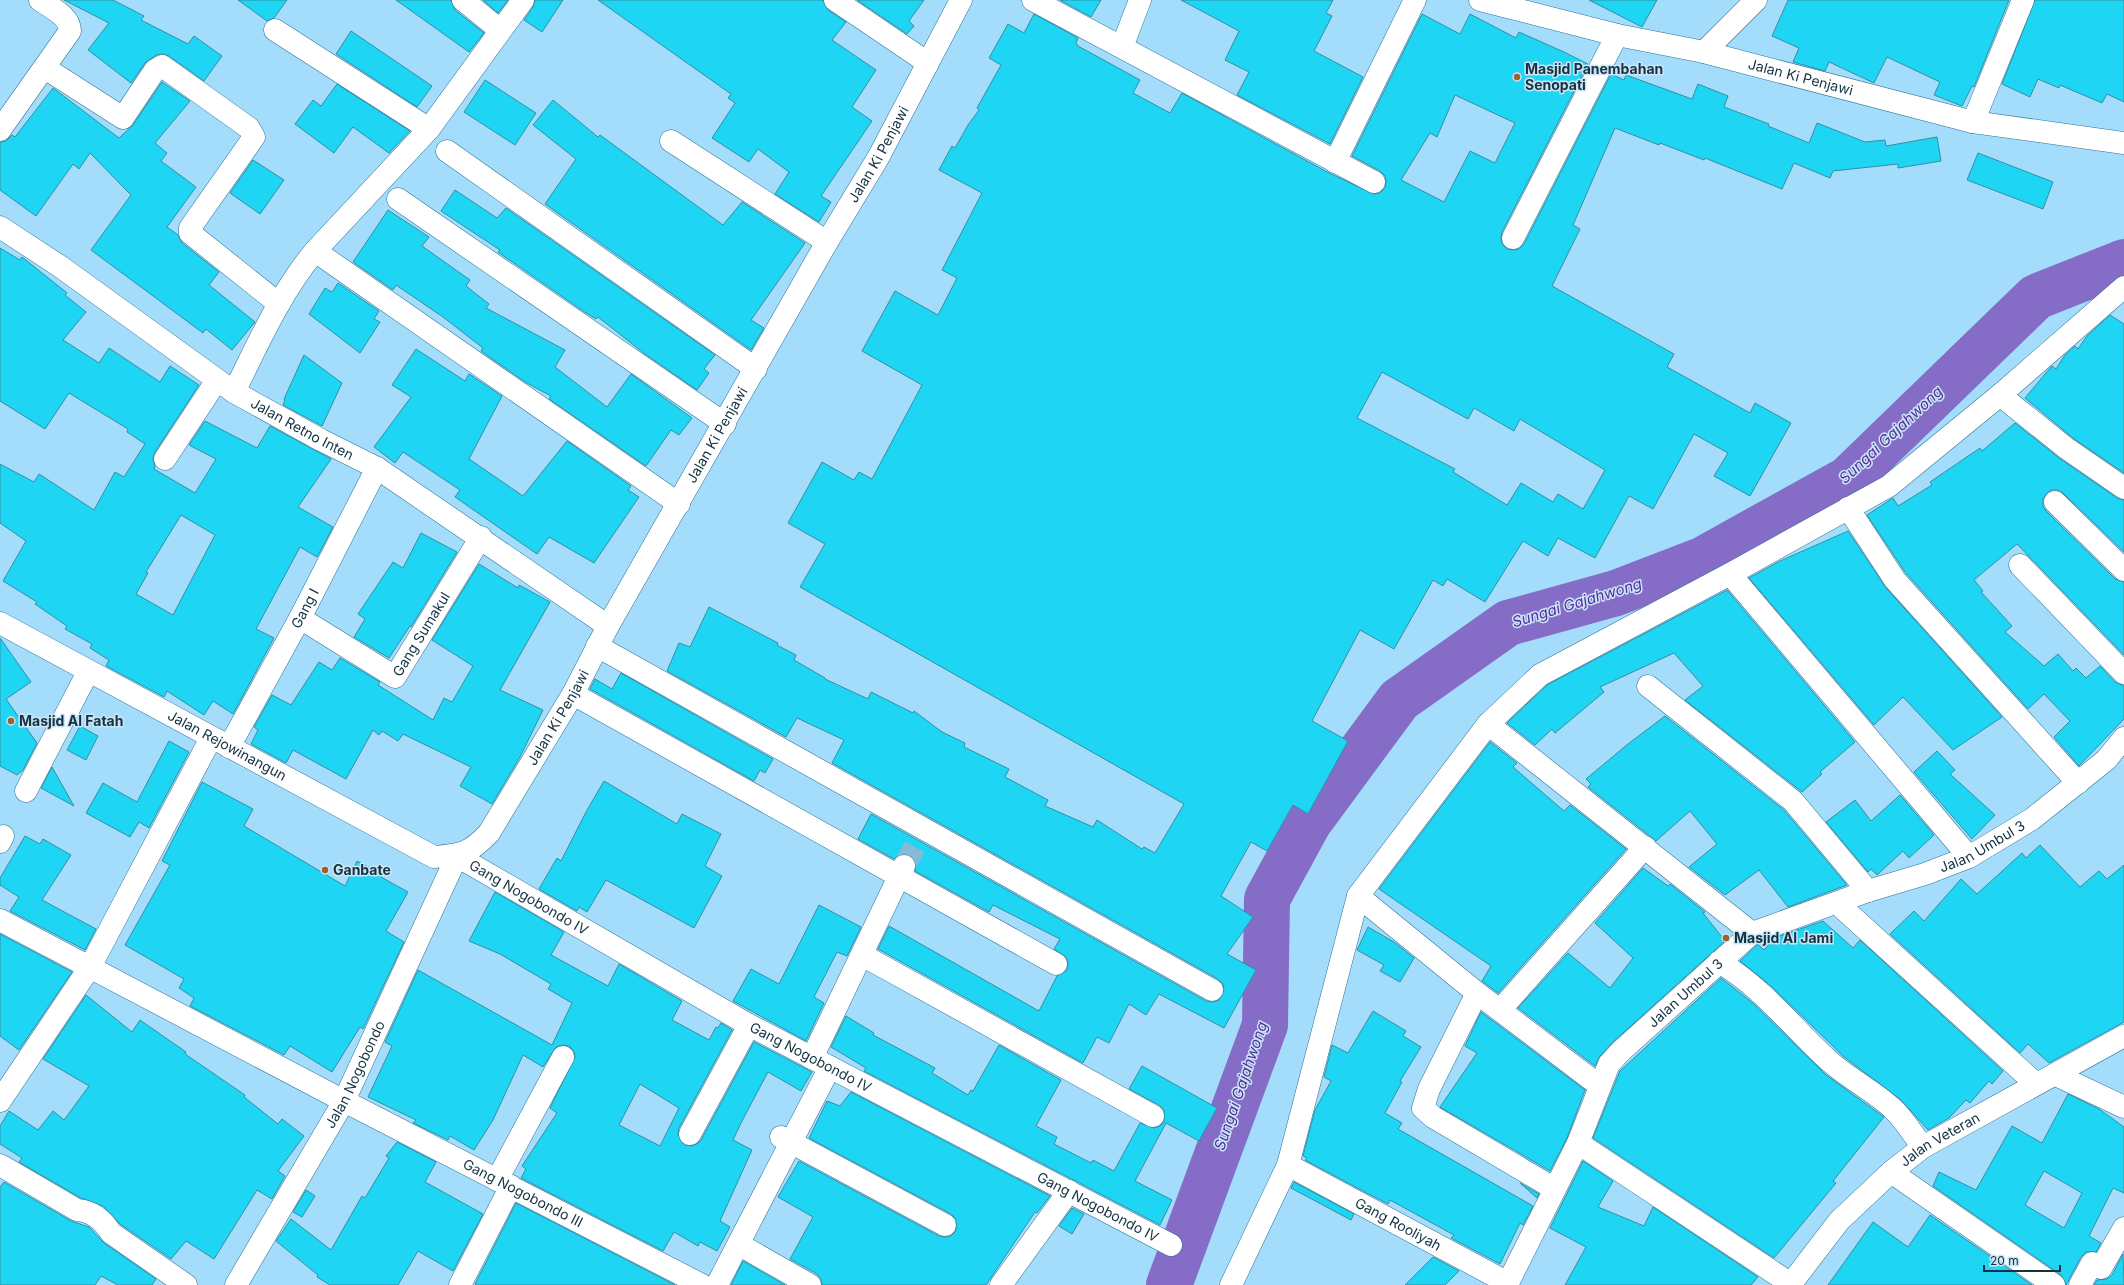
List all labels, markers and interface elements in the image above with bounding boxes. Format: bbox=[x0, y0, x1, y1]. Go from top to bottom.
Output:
street label: Jalan Ki Penjawi bbox=[1747, 55, 1855, 98]
place label: Masjid Panembahan Senopati bbox=[1525, 60, 1663, 93]
marker: Masjid Panembahan Senopati bbox=[1512, 72, 1522, 82]
street label: Jalan Ki Penjawi bbox=[844, 103, 912, 205]
water label: Sungai Gajahwong bbox=[1835, 382, 1946, 488]
street label: Jalan Ki Penjawi bbox=[682, 384, 751, 486]
street label: Jalan Retno Inten bbox=[248, 394, 357, 463]
water label: Sungai Gajahwong bbox=[1510, 574, 1644, 631]
street label: Gang I bbox=[287, 585, 322, 631]
street label: Gang Sumakul bbox=[388, 589, 453, 679]
street label: Jalan Ki Penjawi bbox=[523, 667, 592, 768]
street label: Jalan Rejowinangun bbox=[165, 706, 290, 784]
place label: Masjid Al Fatah bbox=[19, 712, 123, 729]
marker: Masjid Al Fatah bbox=[6, 716, 16, 726]
street label: Jalan Umbul 3 bbox=[1937, 816, 2028, 876]
street label: Gang Nogobondo IV bbox=[466, 856, 592, 938]
place label: Ganbate bbox=[333, 861, 391, 878]
marker: Ganbate bbox=[320, 865, 330, 875]
place label: Masjid Al Jami bbox=[1734, 929, 1833, 946]
marker: Masjid Al Jami bbox=[1721, 933, 1731, 943]
street label: Jalan Umbul 3 bbox=[1644, 955, 1726, 1031]
street label: Jalan Nogobondo bbox=[321, 1018, 388, 1131]
street label: Gang Nogobondo IV bbox=[747, 1018, 875, 1095]
water label: Sungai Gajahwong bbox=[1210, 1019, 1271, 1153]
street label: Jalan Veteran bbox=[1896, 1108, 1983, 1170]
street label: Gang Nogobondo III bbox=[460, 1155, 586, 1230]
street label: Gang Nogobondo IV bbox=[1034, 1168, 1162, 1245]
street label: Gang Rooliyah bbox=[1352, 1194, 1444, 1254]
scale bar bbox=[1984, 1247, 2060, 1273]
text: 20 m bbox=[1990, 1253, 2019, 1268]

